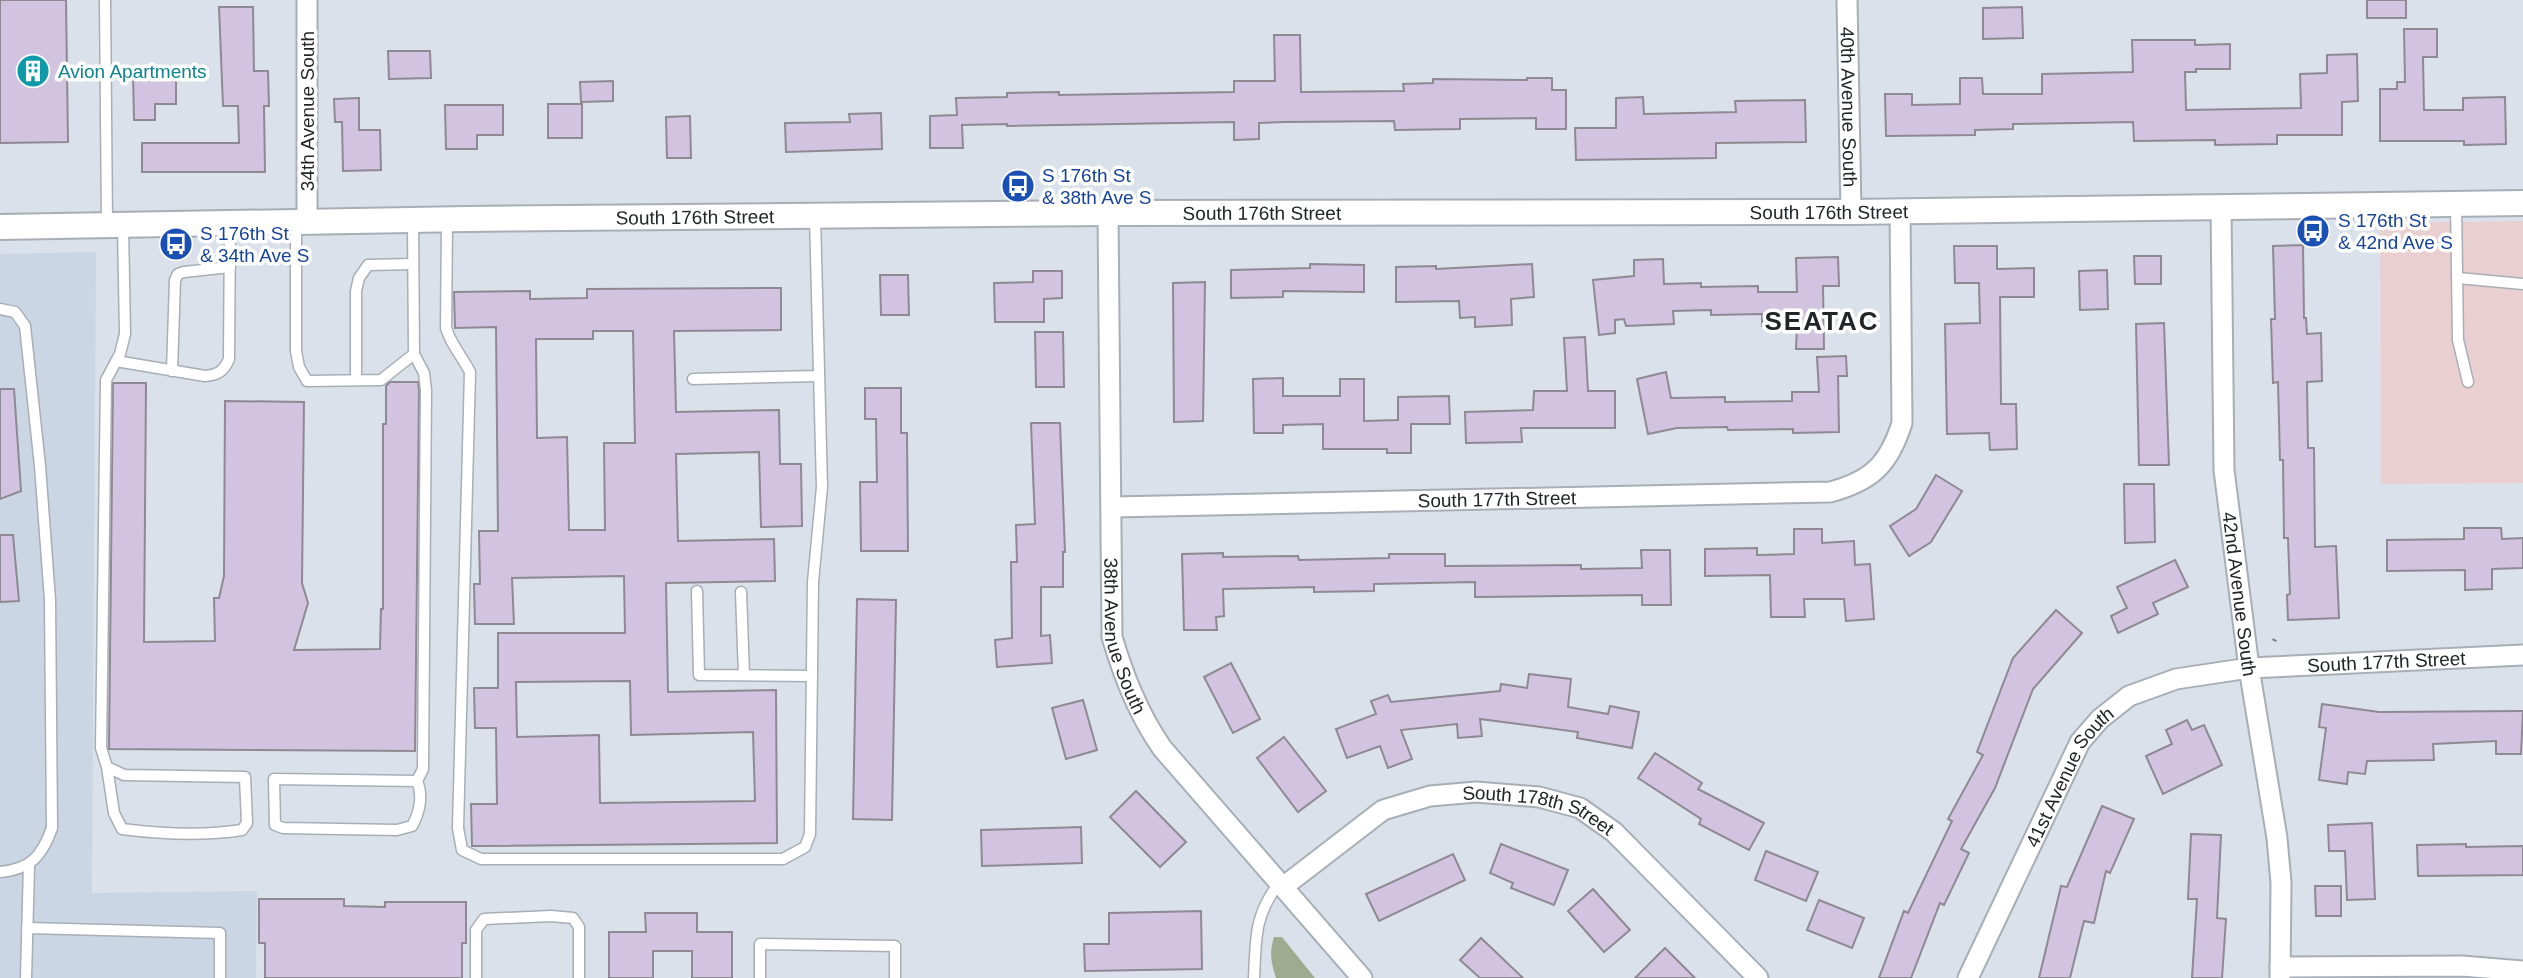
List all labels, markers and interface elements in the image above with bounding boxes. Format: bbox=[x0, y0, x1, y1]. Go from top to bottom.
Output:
street label: 40th Avenue South bbox=[1837, 27, 1861, 187]
street label: 34th Avenue South bbox=[297, 31, 318, 191]
building icon: Avion Apartments bbox=[14, 52, 52, 90]
place label: Avion Apartments bbox=[58, 61, 207, 82]
place label: S 176th St & 38th Ave S bbox=[1042, 165, 1152, 208]
bus stop icon: S 176th St & 38th Ave S bbox=[999, 167, 1037, 205]
street label: South 176th Street bbox=[1750, 201, 1909, 223]
street label: South 176th Street bbox=[1183, 202, 1342, 223]
street label: South 176th Street bbox=[616, 206, 775, 228]
place label: S 176th St & 42nd Ave S bbox=[2338, 210, 2453, 253]
bus stop icon: S 176th St & 42nd Ave S bbox=[2294, 212, 2332, 250]
place label: S 176th St & 34th Ave S bbox=[200, 223, 310, 266]
bus stop icon: S 176th St & 34th Ave S bbox=[157, 225, 195, 263]
district label: SEATAC bbox=[1764, 306, 1880, 336]
street label: South 177th Street bbox=[1417, 487, 1577, 511]
street label: 42nd Avenue South bbox=[2219, 510, 2261, 678]
street label: 38th Avenue South bbox=[1101, 558, 1150, 717]
street label: South 177th Street bbox=[2307, 647, 2467, 676]
street label: 41st Avenue South bbox=[2021, 702, 2117, 850]
street label: South 178th Street bbox=[1461, 781, 1619, 840]

